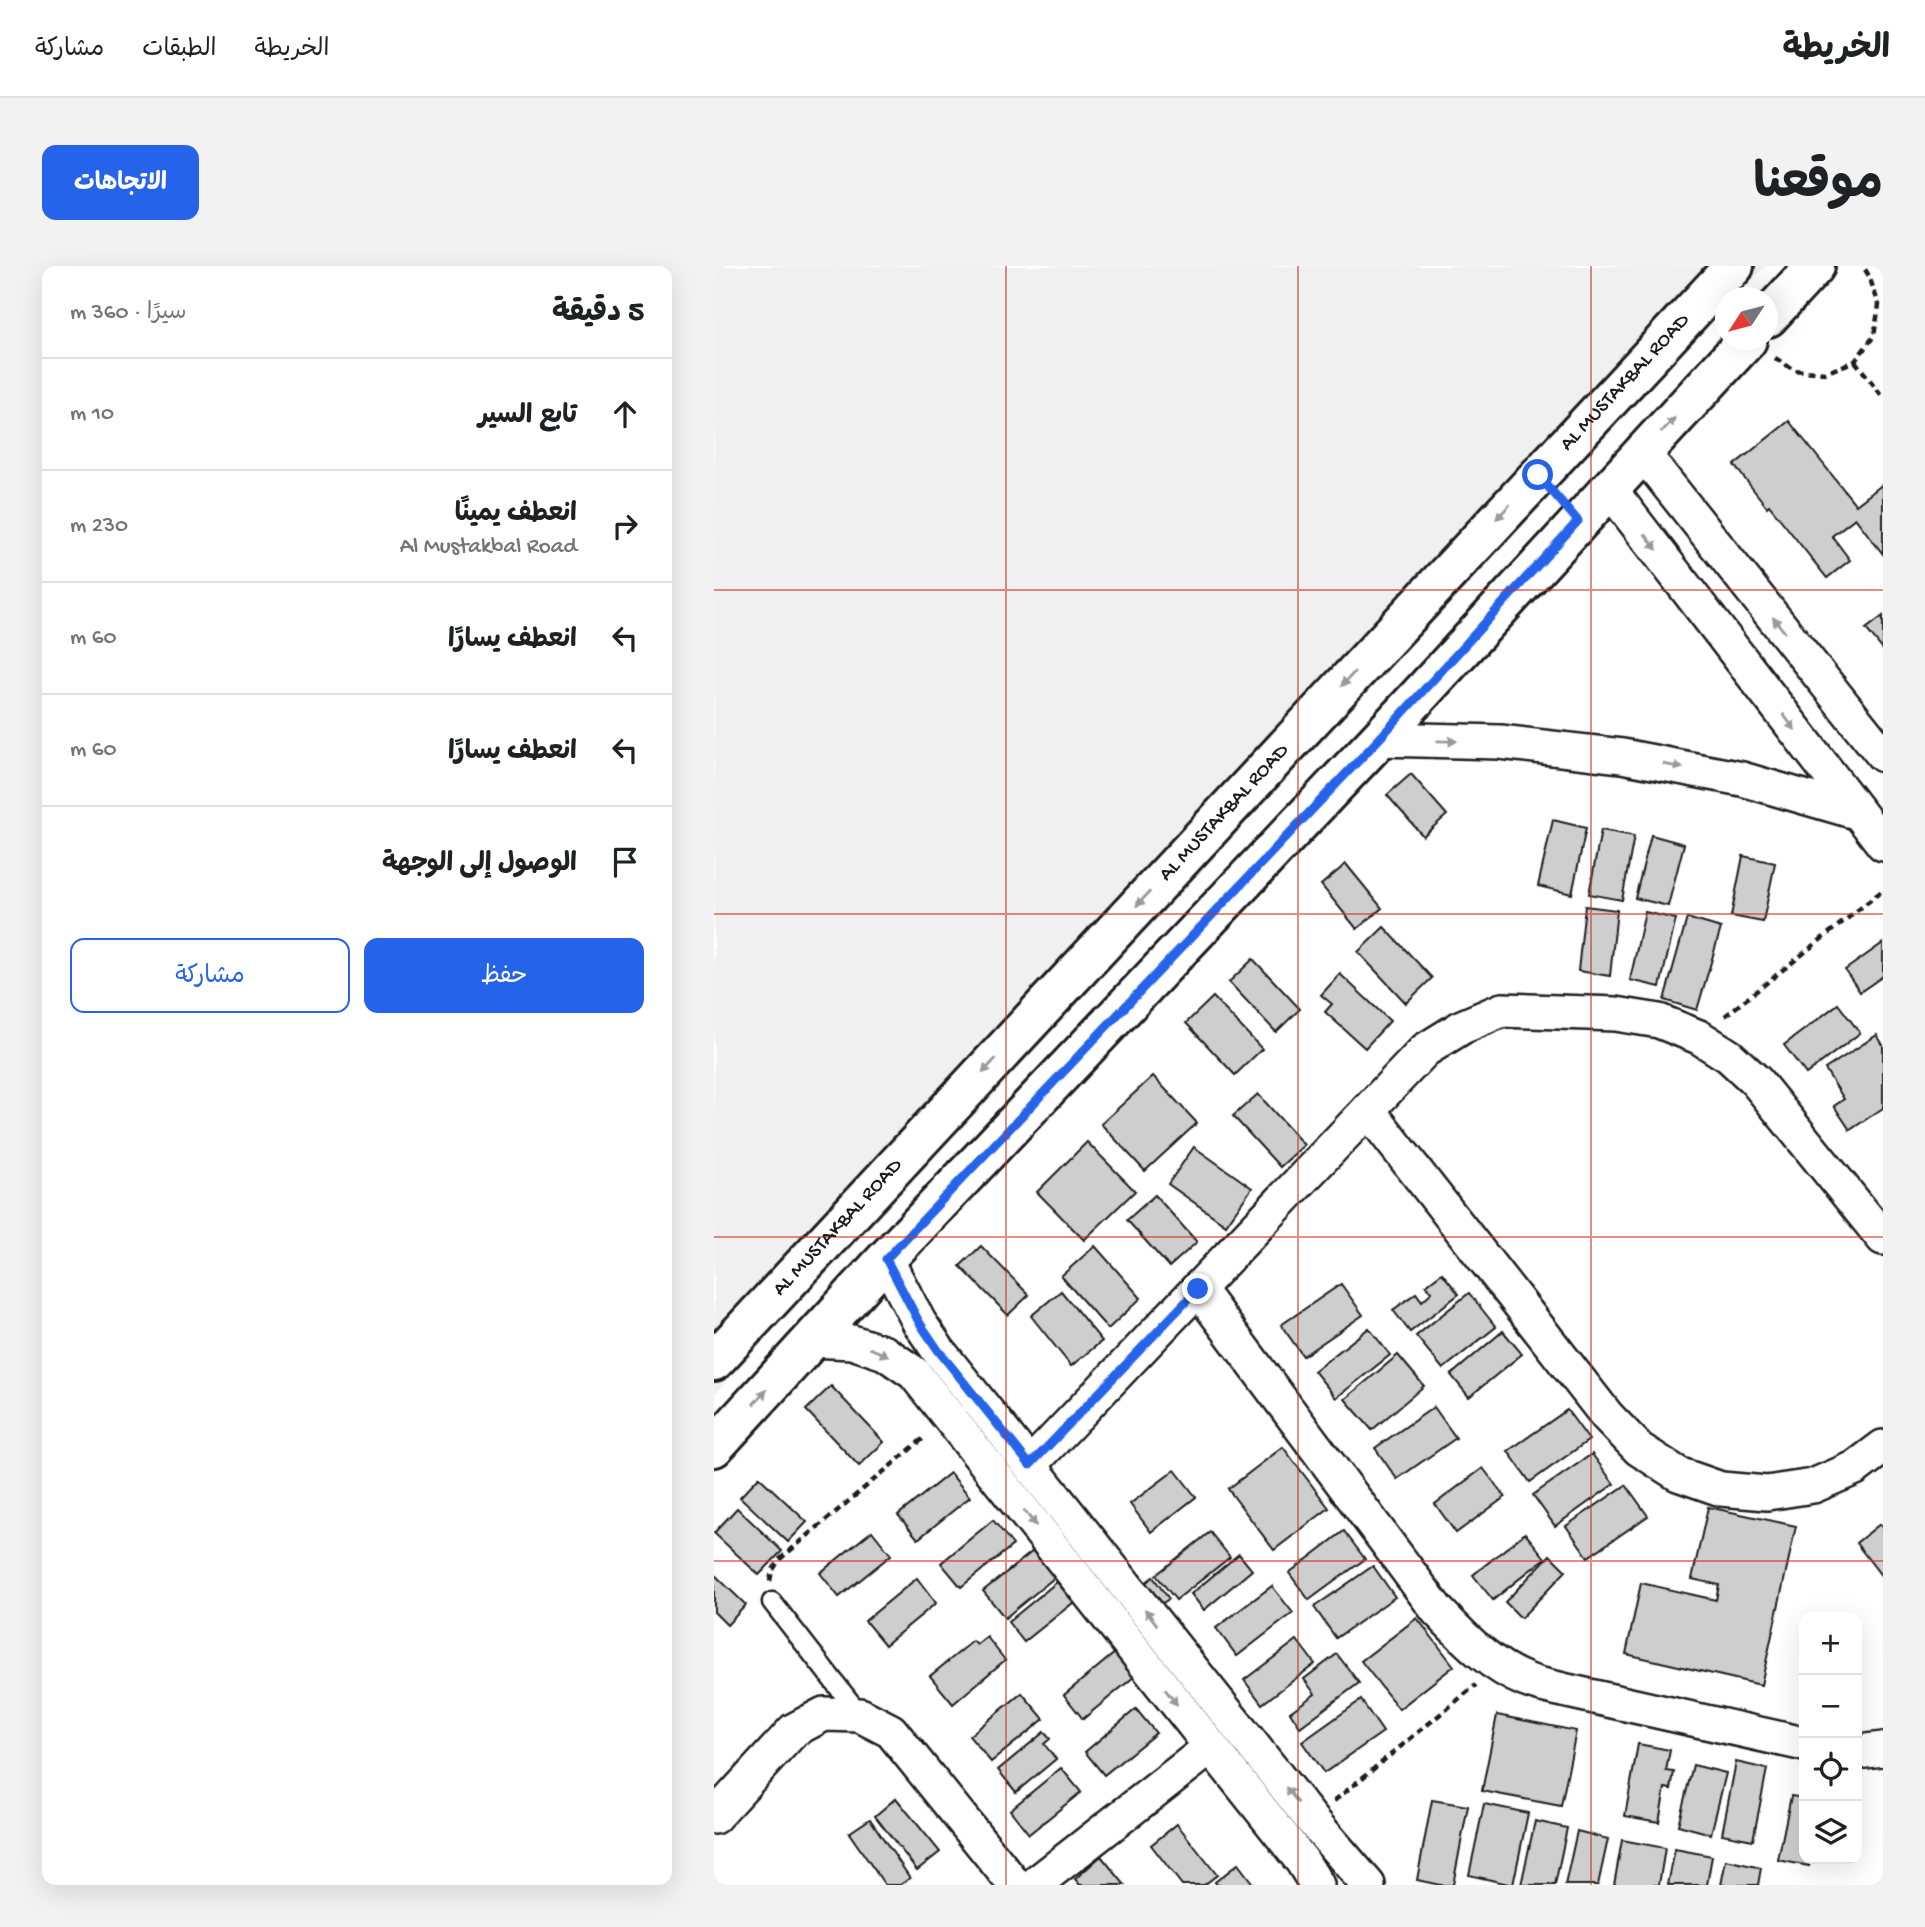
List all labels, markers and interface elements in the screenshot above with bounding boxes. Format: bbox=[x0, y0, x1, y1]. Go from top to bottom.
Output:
text: الخريطة bbox=[1783, 32, 1890, 70]
text: مشاركة bbox=[35, 36, 104, 65]
text: الطبقات bbox=[142, 36, 217, 65]
text: الخريطة bbox=[255, 36, 329, 65]
button: الاتجاهات bbox=[42, 145, 199, 220]
text: موقعنا bbox=[1753, 158, 1883, 216]
north arrow bbox=[1715, 287, 1778, 350]
text: 5 دقيقة bbox=[552, 297, 644, 332]
text: سيرًا · 360 m bbox=[70, 300, 187, 327]
street label: AL MUSTAKBAL ROAD bbox=[1555, 308, 1696, 457]
icon: ahead bbox=[606, 395, 644, 433]
text: 10 m bbox=[70, 401, 114, 428]
text: تابع السير bbox=[478, 402, 577, 433]
one-way arrow bbox=[1659, 417, 1675, 434]
route start bbox=[1522, 459, 1553, 490]
text: انعطف يمينًا bbox=[455, 500, 577, 531]
one-way arrow bbox=[1496, 503, 1512, 520]
icon: right bbox=[606, 507, 644, 545]
text: 230 m bbox=[70, 513, 128, 540]
one-way arrow bbox=[1643, 533, 1657, 551]
text: Al Mustakbal Road bbox=[400, 534, 577, 561]
one-way arrow bbox=[1772, 617, 1787, 635]
icon: left bbox=[606, 619, 644, 657]
text: 60 m bbox=[70, 625, 117, 652]
text: انعطف يسارًا bbox=[448, 626, 577, 657]
one-way arrow bbox=[1341, 670, 1357, 687]
one-way arrow bbox=[1782, 713, 1797, 731]
icon: left bbox=[606, 731, 644, 769]
one-way arrow bbox=[1436, 735, 1458, 747]
text: 60 m bbox=[70, 737, 117, 764]
text: انعطف يسارًا bbox=[448, 738, 577, 769]
street label: AL MUSTAKBAL ROAD bbox=[1154, 739, 1295, 887]
one-way arrow bbox=[1662, 760, 1684, 771]
icon: arrive bbox=[606, 843, 644, 881]
text: الوصول إلى الوجهة bbox=[382, 850, 577, 881]
one-way arrow bbox=[1136, 890, 1152, 907]
button: مشاركة bbox=[70, 938, 350, 1013]
button: حفظ bbox=[364, 938, 644, 1013]
one-way arrow bbox=[981, 1057, 997, 1074]
street label: AL MUSTAKBAL ROAD bbox=[768, 1154, 908, 1302]
route end bbox=[1182, 1273, 1213, 1304]
one-way arrow bbox=[868, 1347, 889, 1358]
one-way arrow bbox=[752, 1389, 768, 1406]
one-way arrow bbox=[1022, 1510, 1037, 1527]
one-way arrow bbox=[1144, 1608, 1159, 1626]
map controls bbox=[1799, 1612, 1862, 1864]
button: + bbox=[1799, 1612, 1862, 1675]
button: − bbox=[1799, 1675, 1862, 1738]
one-way arrow bbox=[1164, 1687, 1179, 1705]
button: locate bbox=[1799, 1738, 1862, 1801]
one-way arrow bbox=[1285, 1787, 1300, 1805]
button: layers bbox=[1799, 1801, 1862, 1864]

